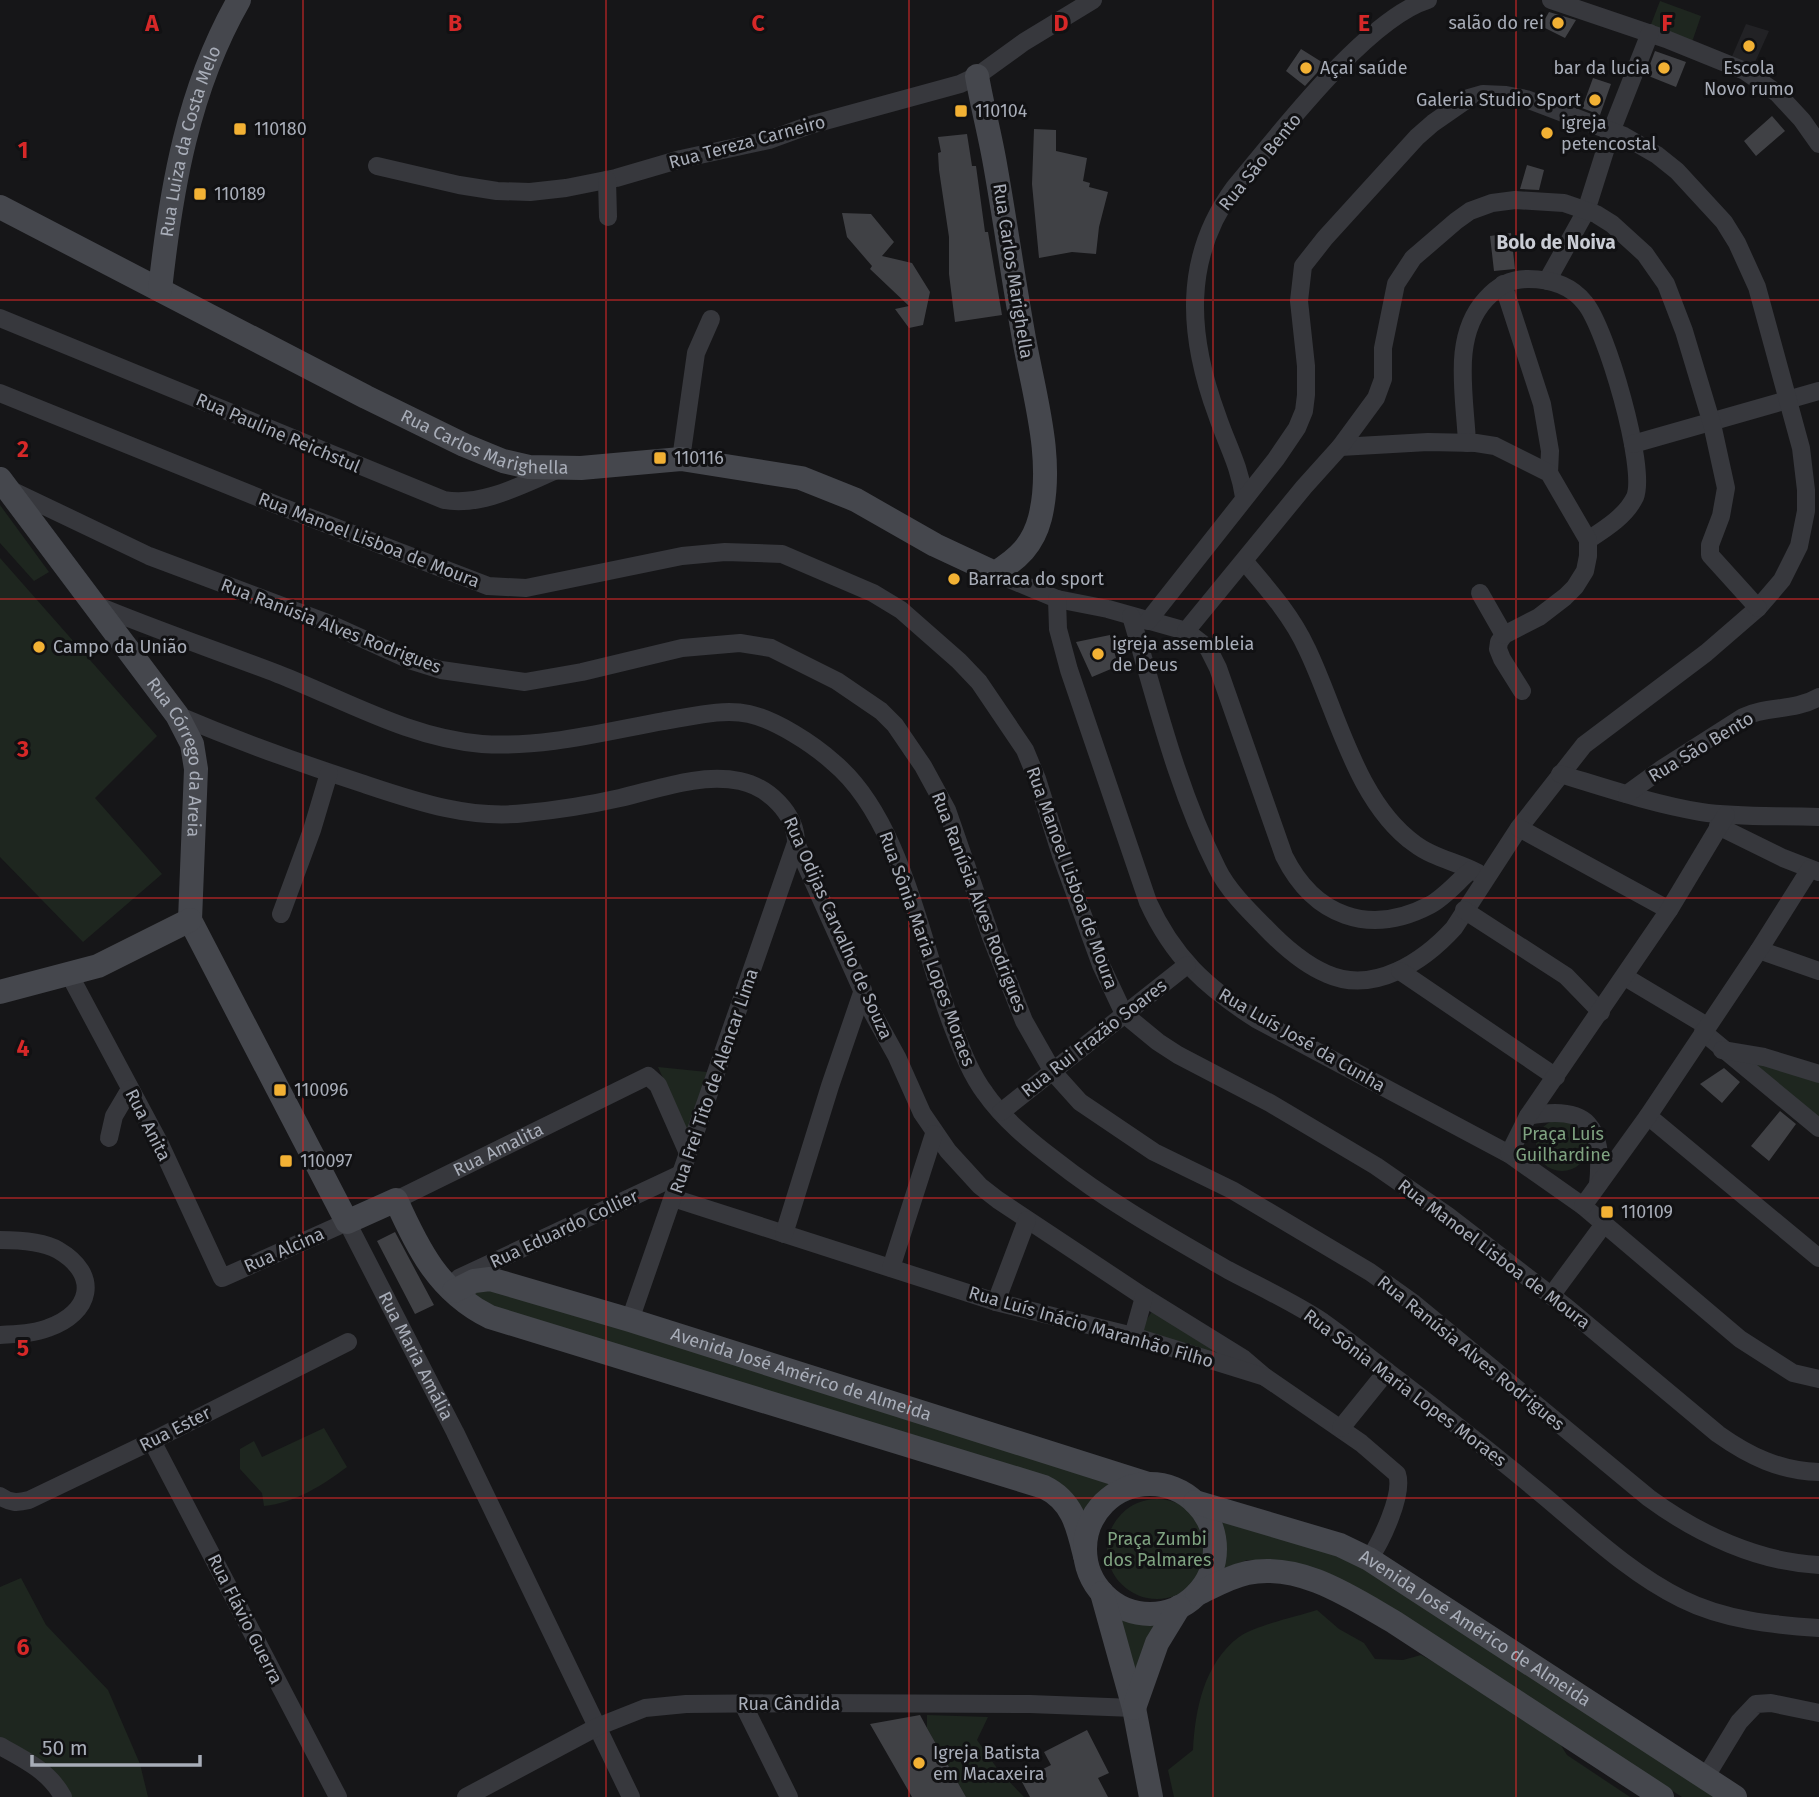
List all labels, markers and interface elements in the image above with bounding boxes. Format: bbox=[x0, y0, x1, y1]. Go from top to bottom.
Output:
text: A bbox=[144, 9, 159, 37]
text: B bbox=[448, 9, 462, 37]
text: C bbox=[751, 9, 765, 37]
text: D bbox=[1054, 9, 1069, 37]
text: E bbox=[1358, 9, 1370, 37]
text: F bbox=[1661, 9, 1673, 37]
place label: salão do rei bbox=[1449, 12, 1544, 34]
marker: salão do rei bbox=[1550, 15, 1566, 31]
marker: Escola Novo rumo bbox=[1741, 38, 1757, 54]
street label: Rua Luiza da Costa Melo bbox=[156, 43, 226, 238]
place label: Açai saúde bbox=[1320, 57, 1407, 79]
place label: bar da lucia bbox=[1553, 57, 1650, 79]
place label: Escola Novo rumo bbox=[1704, 57, 1794, 100]
marker: Açai saúde bbox=[1298, 60, 1314, 76]
marker: bar da lucia bbox=[1656, 60, 1672, 76]
place label: Galeria Studio Sport bbox=[1416, 89, 1581, 111]
marker: Galeria Studio Sport bbox=[1587, 92, 1603, 108]
place label: 110104 bbox=[975, 100, 1028, 122]
marker: 110104 bbox=[953, 103, 969, 119]
street label: Rua São Bento bbox=[1214, 109, 1306, 215]
street label: Rua Tereza Carneiro bbox=[666, 110, 828, 174]
place label: igreja petencostal bbox=[1561, 112, 1657, 155]
place label: 110180 bbox=[254, 118, 307, 140]
marker: 110180 bbox=[232, 121, 248, 137]
marker: igreja petencostal bbox=[1539, 125, 1555, 141]
text: 1 bbox=[18, 136, 28, 164]
street label: Rua Carlos Marighella bbox=[988, 182, 1038, 360]
place label: 110189 bbox=[214, 183, 266, 205]
marker: 110189 bbox=[192, 186, 208, 202]
district label: Bolo de Noiva bbox=[1496, 231, 1616, 254]
street label: Rua Pauline Reichstul bbox=[192, 388, 364, 478]
street label: Rua Carlos Marighella bbox=[397, 405, 569, 479]
text: 2 bbox=[17, 435, 29, 463]
place label: 110116 bbox=[674, 447, 724, 469]
marker: 110116 bbox=[652, 450, 668, 466]
street label: Rua Manoel Lisboa de Moura bbox=[255, 488, 483, 592]
place label: Barraca do sport bbox=[968, 568, 1104, 590]
marker: Barraca do sport bbox=[946, 571, 962, 587]
street label: Rua Ranúsia Alves Rodrigues bbox=[218, 574, 444, 678]
place label: igreja assembleia de Deus bbox=[1112, 633, 1254, 676]
place label: Campo da União bbox=[53, 636, 187, 658]
marker: Campo da União bbox=[31, 639, 47, 655]
marker: igreja assembleia de Deus bbox=[1090, 646, 1106, 662]
street label: Rua Córrego da Areia bbox=[142, 673, 207, 838]
street label: Rua São Bento bbox=[1644, 707, 1758, 787]
text: 3 bbox=[16, 735, 29, 763]
street label: Rua Manoel Lisboa de Moura bbox=[1021, 764, 1123, 992]
street label: Rua Ranúsia Alves Rodrigues bbox=[927, 789, 1031, 1015]
street label: Rua Odijas Carvalho de Souza bbox=[779, 813, 897, 1043]
street label: Rua Sônia Maria Lopes Moraes bbox=[874, 829, 980, 1069]
street label: Rua Frei Tito de Alencar Lima bbox=[665, 966, 763, 1196]
street label: Rua Rui Frazão Soares bbox=[1017, 974, 1171, 1102]
street label: Rua Luís José da Cunha bbox=[1215, 983, 1389, 1097]
text: 4 bbox=[17, 1034, 30, 1062]
place label: 110096 bbox=[294, 1079, 348, 1101]
marker: 110096 bbox=[272, 1082, 288, 1098]
street label: Rua Anita bbox=[120, 1085, 176, 1165]
street label: Rua Amalita bbox=[450, 1118, 547, 1181]
park label: Praça Luís Guilhardine bbox=[1515, 1123, 1611, 1166]
place label: 110097 bbox=[300, 1150, 352, 1172]
marker: 110097 bbox=[278, 1153, 294, 1169]
street label: Rua Manoel Lisboa de Moura bbox=[1393, 1174, 1595, 1334]
street label: Rua Eduardo Collier bbox=[486, 1185, 642, 1273]
place label: 110109 bbox=[1621, 1201, 1673, 1223]
marker: 110109 bbox=[1599, 1204, 1615, 1220]
street label: Rua Alcina bbox=[240, 1223, 328, 1277]
street label: Rua Ranúsia Alves Rodrigues bbox=[1373, 1271, 1569, 1435]
street label: Rua Luís Inácio Maranhão Filho bbox=[966, 1281, 1216, 1373]
street label: Rua Maria Amália bbox=[374, 1288, 458, 1424]
street label: Rua Sônia Maria Lopes Moraes bbox=[1299, 1304, 1511, 1472]
street label: Avenida José Américo de Almeida bbox=[668, 1323, 934, 1426]
text: 5 bbox=[17, 1334, 29, 1362]
street label: Rua Ester bbox=[136, 1402, 214, 1456]
park label: Praça Zumbi dos Palmares bbox=[1103, 1528, 1211, 1571]
street label: Avenida José Américo de Almeida bbox=[1356, 1545, 1595, 1711]
street label: Rua Flávio Guerra bbox=[203, 1550, 287, 1688]
text: 6 bbox=[17, 1633, 30, 1661]
street label: Rua Cândida bbox=[738, 1693, 840, 1715]
scale bar bbox=[32, 1724, 200, 1768]
text: 50 m bbox=[42, 1735, 88, 1761]
place label: Igreja Batista em Macaxeira bbox=[933, 1742, 1045, 1785]
marker: Igreja Batista em Macaxeira bbox=[911, 1755, 927, 1771]

